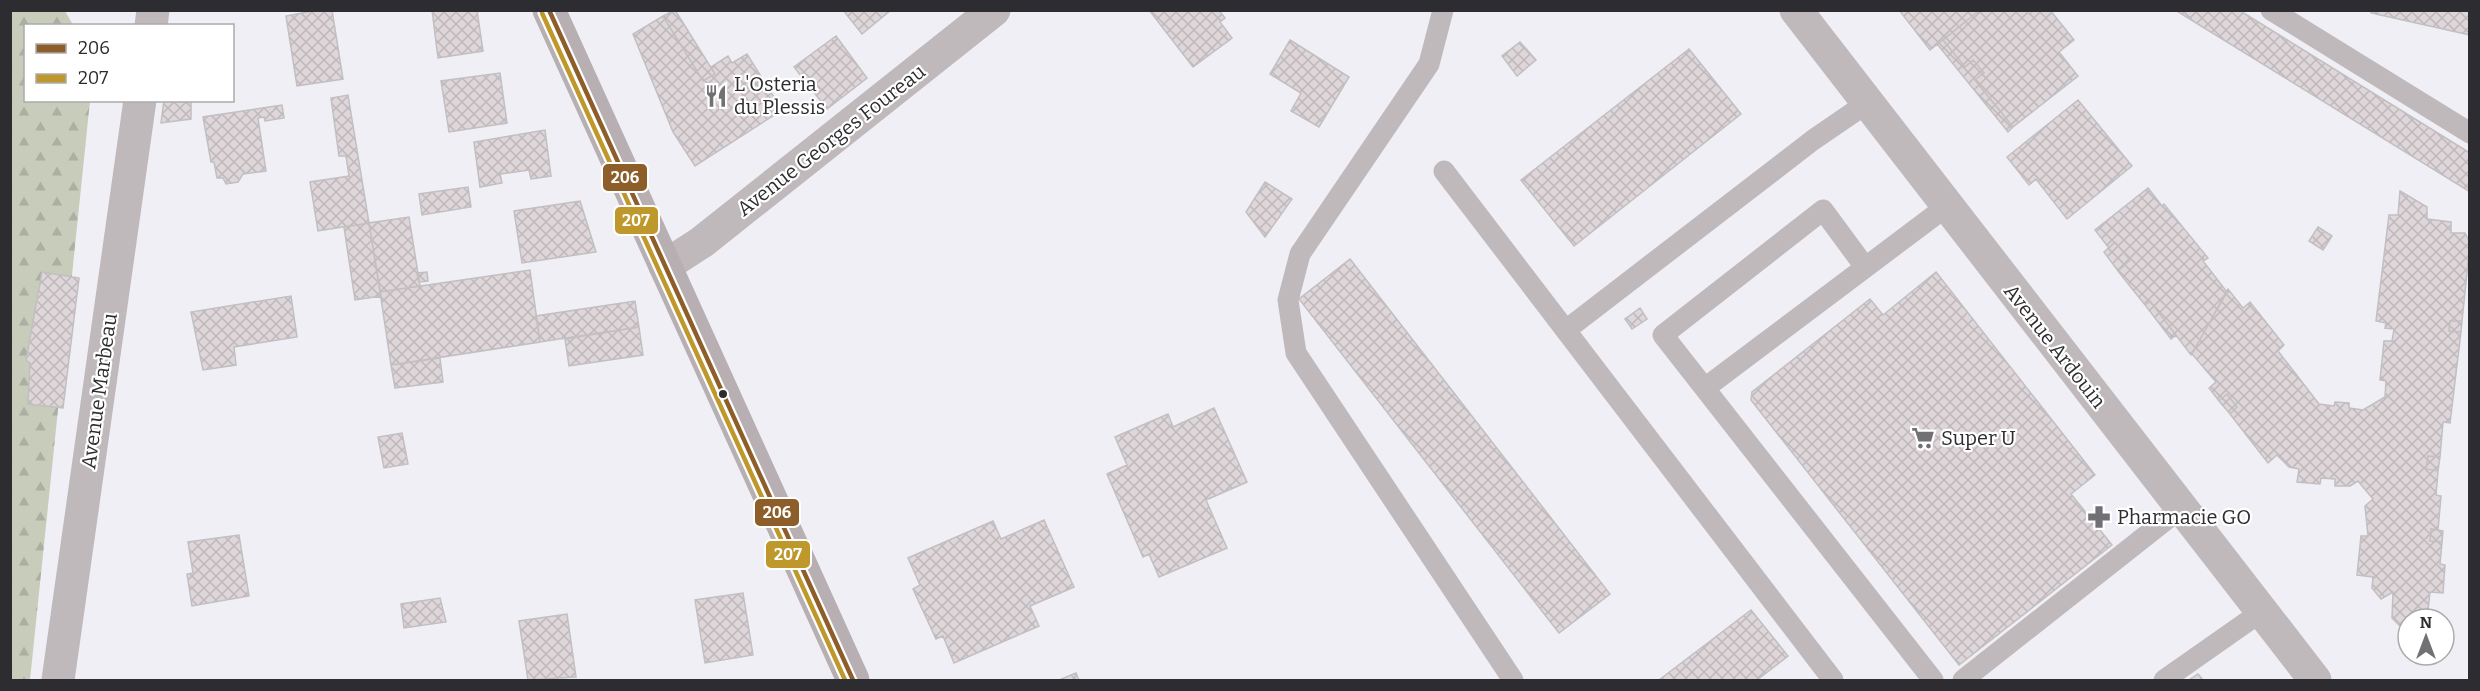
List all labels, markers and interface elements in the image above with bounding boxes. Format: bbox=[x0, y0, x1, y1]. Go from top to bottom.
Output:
legend bbox=[24, 24, 234, 102]
text: 206 bbox=[78, 37, 110, 59]
street label: Avenue Georges Foureau bbox=[732, 59, 930, 221]
text: 207 bbox=[78, 67, 108, 89]
place label: L'Osteria du Plessis bbox=[734, 72, 825, 119]
restaurant icon: L'Osteria du Plessis bbox=[703, 83, 729, 109]
line badge: 206 bbox=[602, 163, 648, 192]
text: 206 bbox=[611, 168, 640, 187]
line badge: 207 bbox=[614, 206, 659, 235]
text: 207 bbox=[622, 211, 650, 230]
street label: Avenue Ardouin bbox=[1999, 279, 2111, 413]
street label: Avenue Marbeau bbox=[76, 312, 122, 470]
unlabelled marker bbox=[717, 388, 729, 400]
supermarket icon: Super U bbox=[1910, 425, 1936, 451]
place label: Super U bbox=[1941, 426, 2016, 450]
line badge: 206 bbox=[754, 498, 800, 527]
text: 206 bbox=[763, 503, 792, 522]
pharmacy icon: Pharmacie GO bbox=[2086, 504, 2112, 530]
place label: Pharmacie GO bbox=[2117, 505, 2251, 529]
line badge: 207 bbox=[765, 540, 811, 569]
text: 207 bbox=[774, 545, 802, 564]
north arrow bbox=[2396, 607, 2456, 667]
text: N bbox=[2420, 613, 2432, 632]

